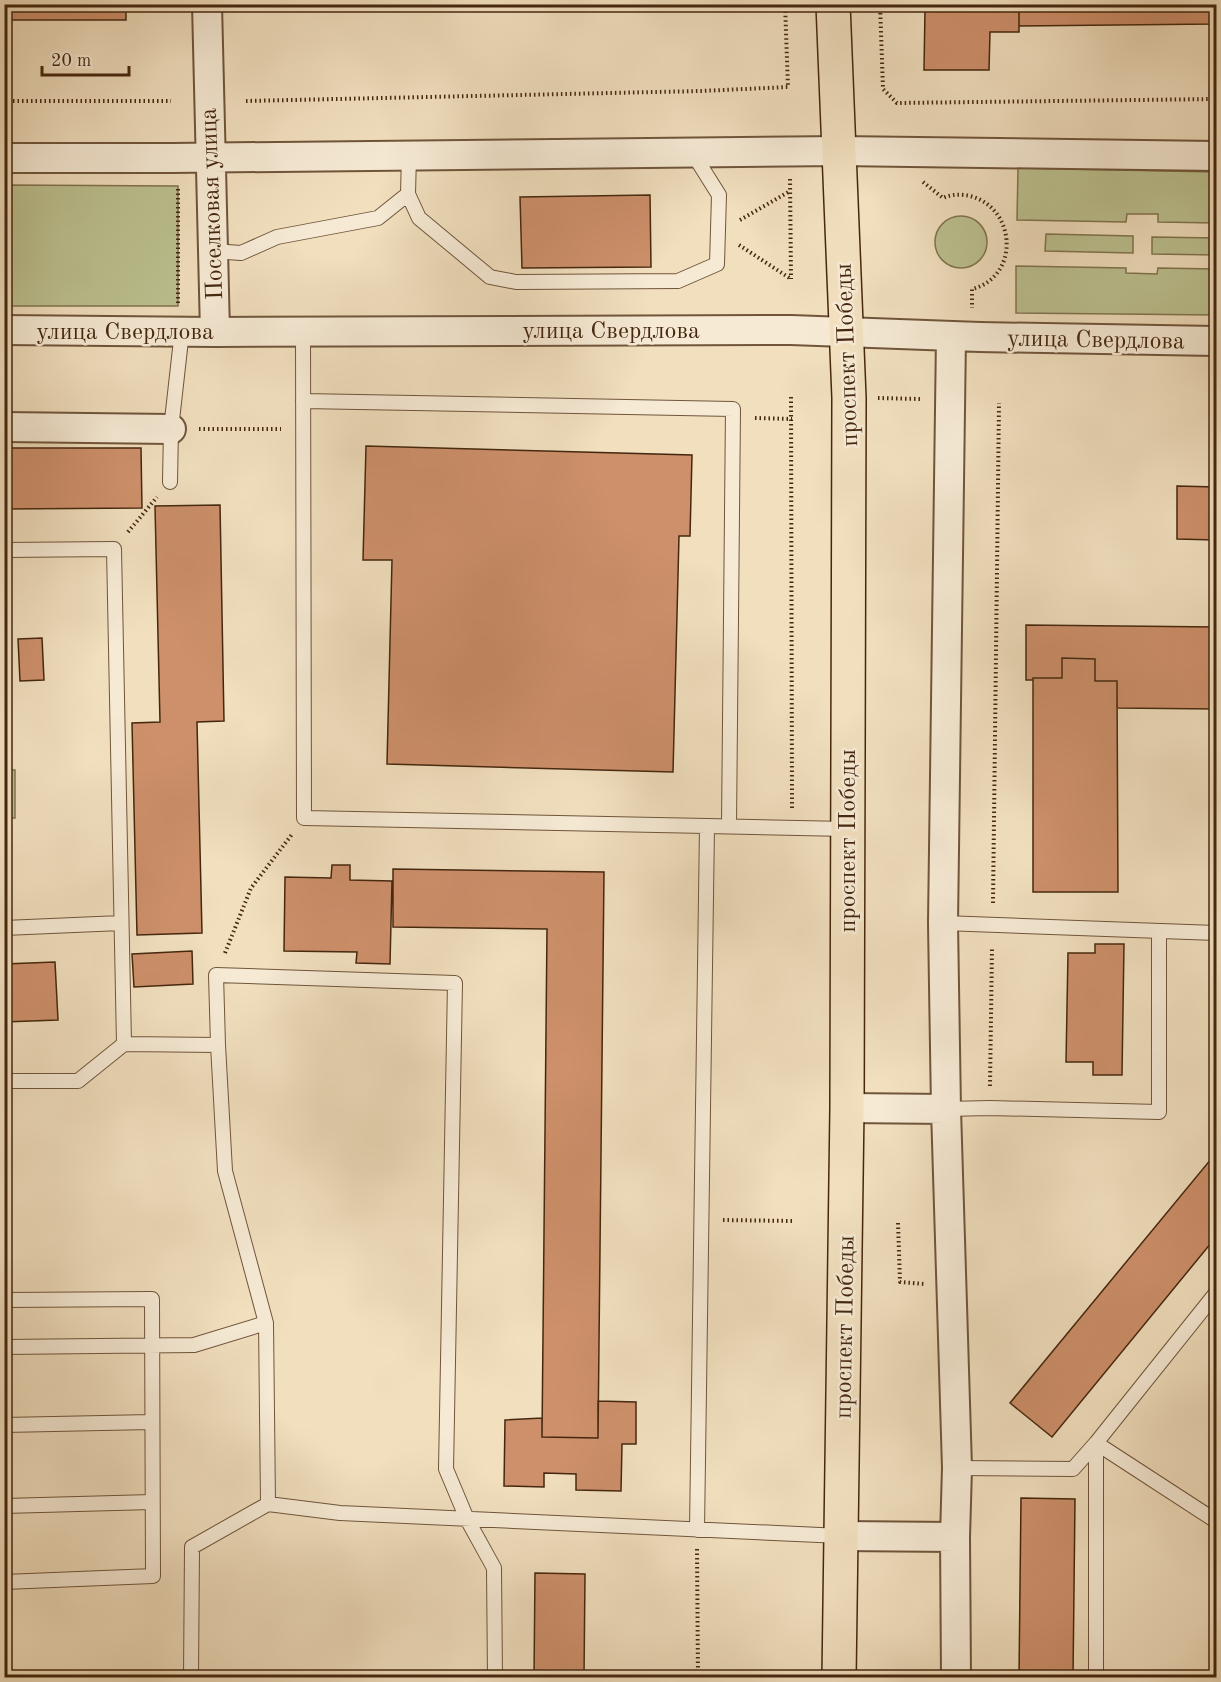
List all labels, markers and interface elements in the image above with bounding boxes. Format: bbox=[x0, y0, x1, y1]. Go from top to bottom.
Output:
scale bar bbox=[42, 39, 129, 77]
text: 20 m bbox=[51, 52, 91, 70]
street label: Поселковая улица bbox=[198, 107, 228, 300]
street label: проспект Победы bbox=[833, 263, 863, 447]
street label: улица Свердлова bbox=[522, 320, 700, 344]
street label: улица Свердлова bbox=[36, 321, 214, 345]
street label: улица Свердлова bbox=[1007, 327, 1185, 355]
street label: проспект Победы bbox=[837, 749, 861, 933]
street label: проспект Победы bbox=[832, 1235, 860, 1419]

